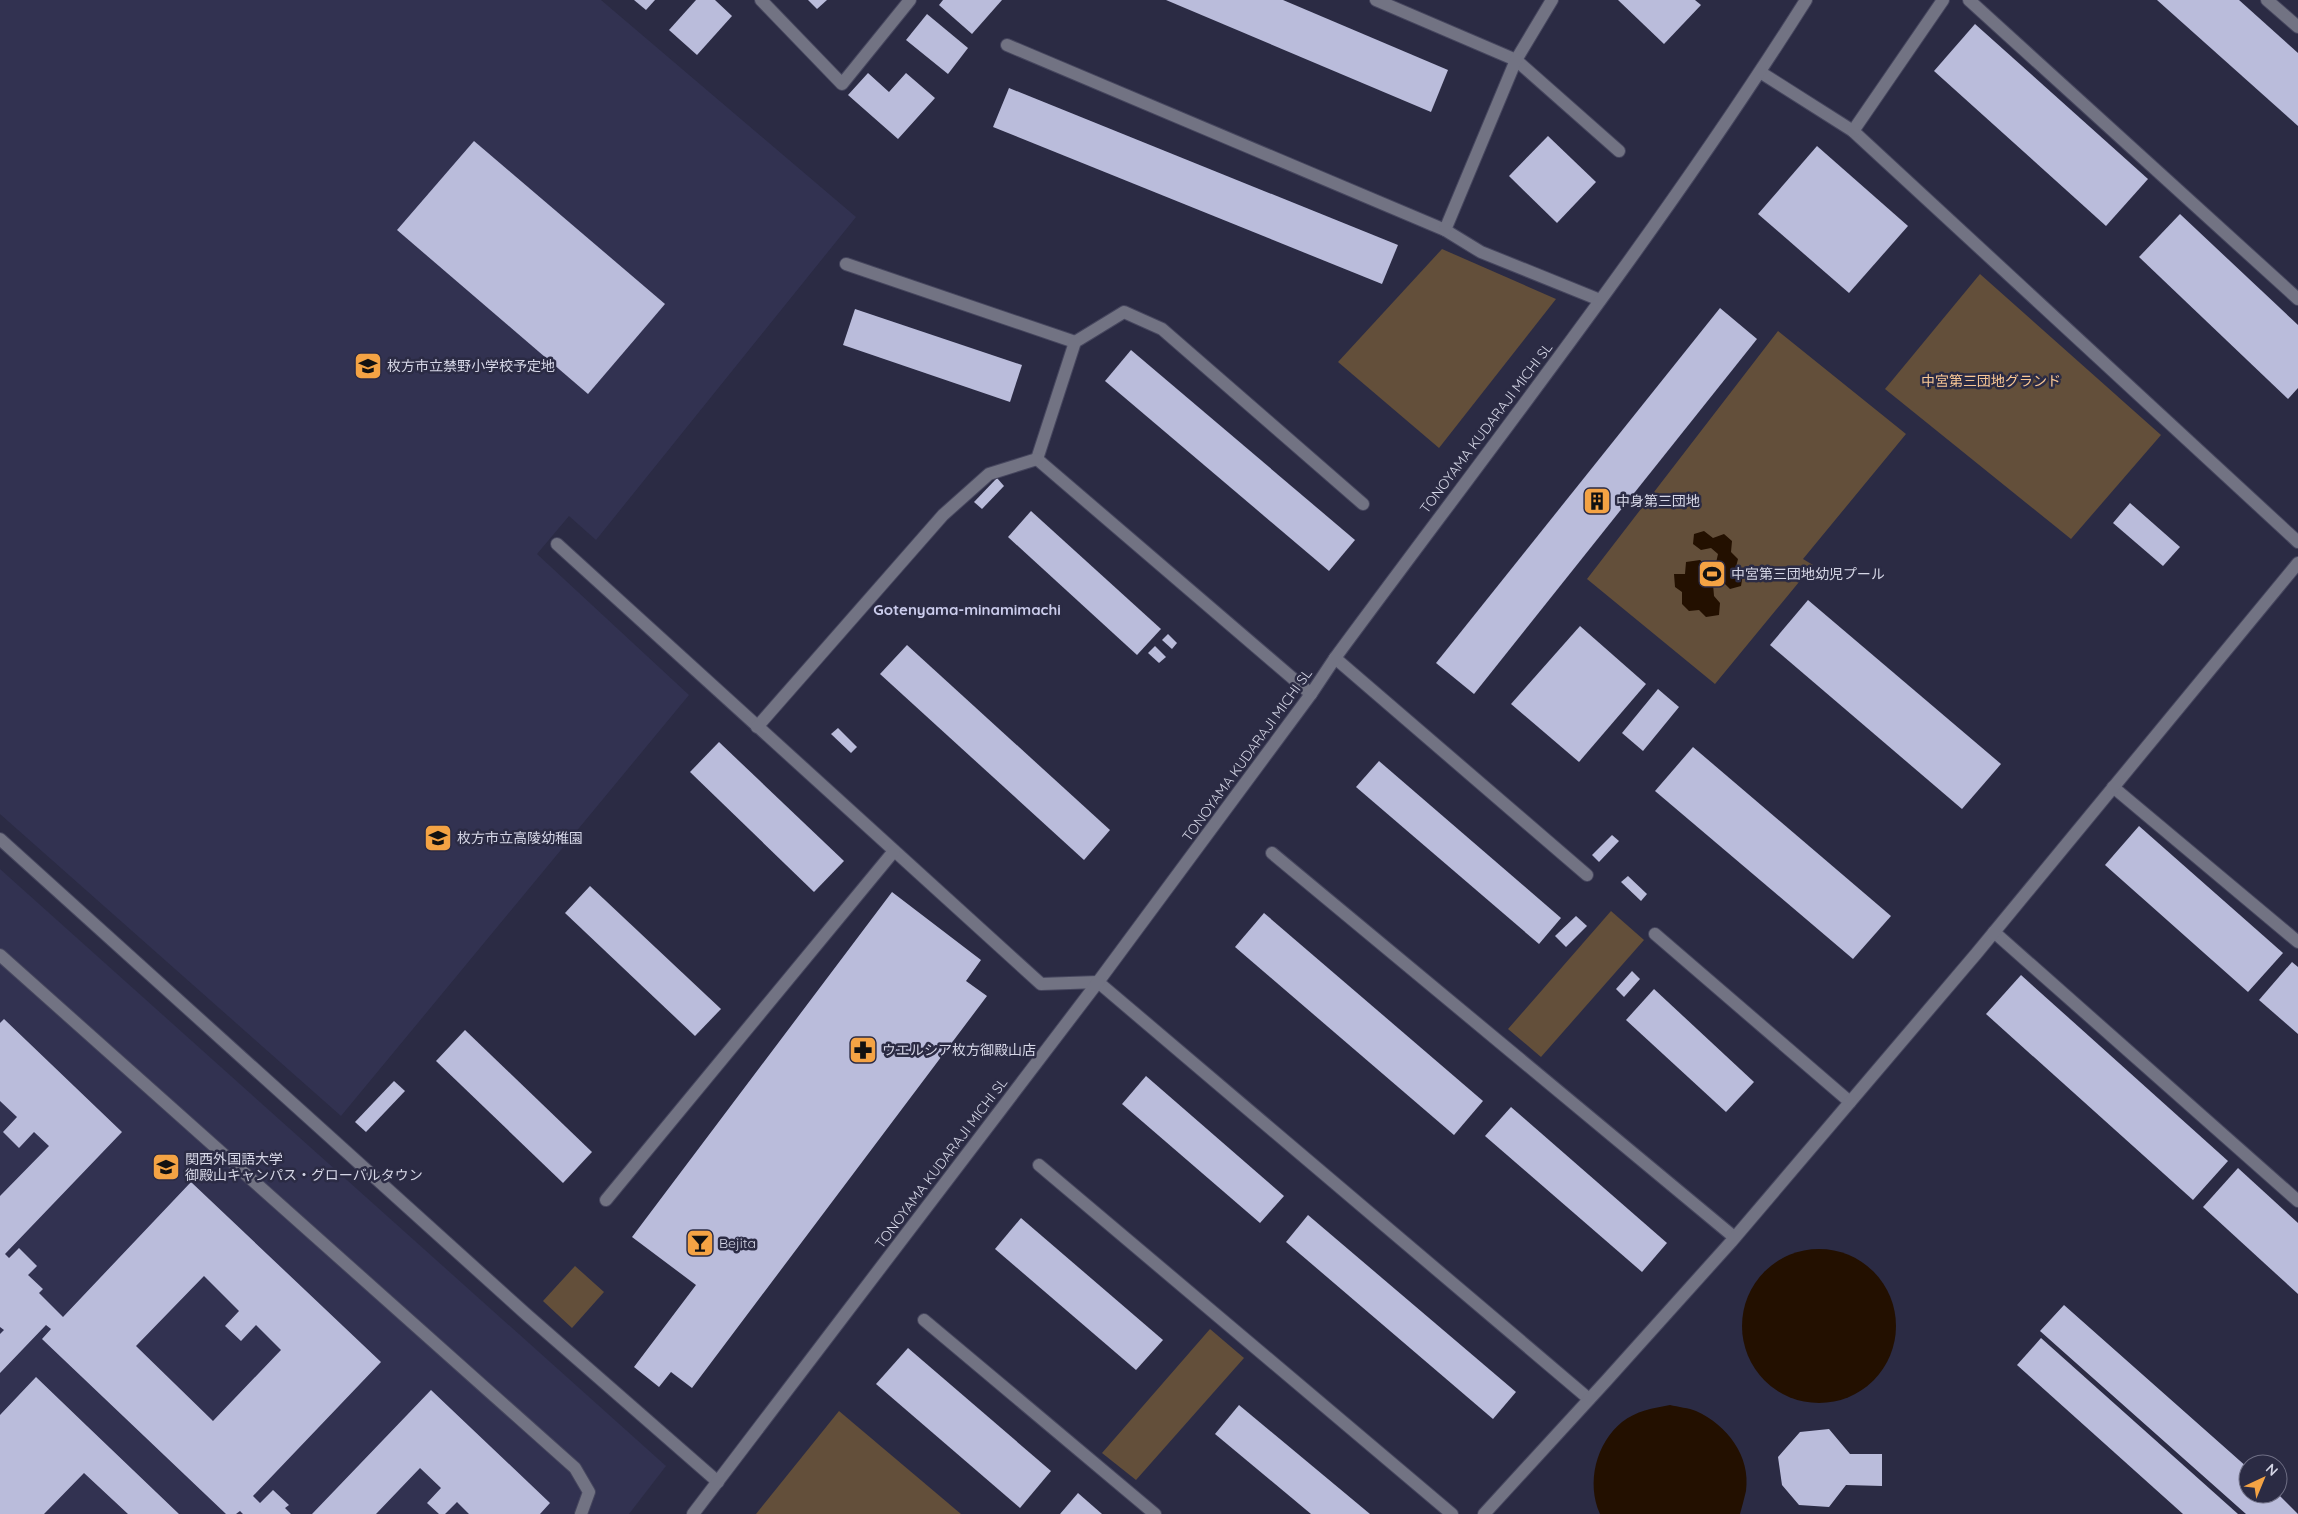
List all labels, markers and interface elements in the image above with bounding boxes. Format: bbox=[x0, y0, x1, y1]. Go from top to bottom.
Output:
street label: TONOYAMA KUDARAJI MICHI SL bbox=[1416, 339, 1556, 517]
school or university icon: 枚方市立禁野小学校予定地 bbox=[353, 351, 383, 381]
place label: 枚方市立禁野小学校予定地 bbox=[387, 357, 555, 375]
park label: 中宮第三団地グランド bbox=[1921, 372, 2061, 390]
building icon: 中身第三団地 bbox=[1582, 486, 1612, 516]
place label: 中身第三団地 bbox=[1616, 492, 1700, 510]
sports icon: 中宮第三団地幼児プール bbox=[1697, 559, 1727, 589]
place label: 中宮第三団地幼児プール bbox=[1731, 565, 1885, 583]
district label: Gotenyama-minamimachi bbox=[873, 600, 1061, 619]
street label: TONOYAMA KUDARAJI MICHI SL bbox=[1178, 665, 1316, 845]
school or university icon: 枚方市立高陵幼稚園 bbox=[423, 823, 453, 853]
place label: 枚方市立高陵幼稚園 bbox=[457, 829, 583, 847]
pharmacy icon: ウエルシア枚方御殿山店 bbox=[848, 1035, 878, 1065]
place label: ウエルシア枚方御殿山店 bbox=[882, 1041, 1036, 1059]
street label: TONOYAMA KUDARAJI MICHI SL bbox=[871, 1074, 1011, 1252]
place label: 関西外国語大学 御殿山キャンパス・グローバルタウン bbox=[185, 1150, 423, 1184]
school or university icon: 関西外国語大学 御殿山キャンパス・グローバルタウン bbox=[151, 1152, 181, 1182]
bar icon: Bejita bbox=[685, 1228, 715, 1258]
place label: Bejita bbox=[719, 1234, 756, 1252]
north arrow bbox=[2238, 1454, 2288, 1504]
text: N bbox=[2262, 1460, 2282, 1480]

